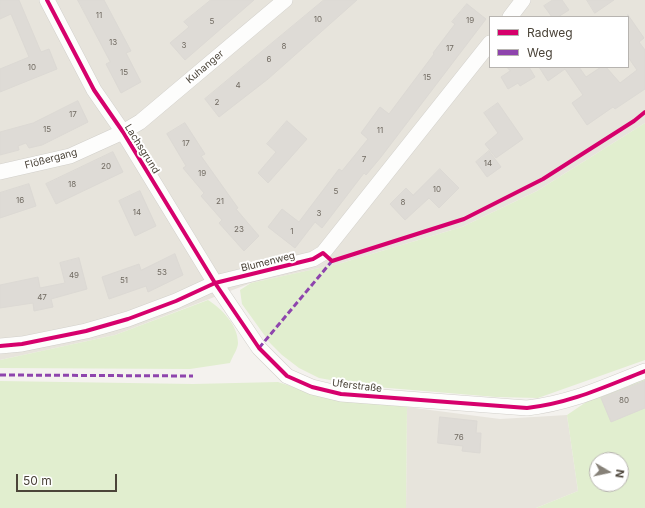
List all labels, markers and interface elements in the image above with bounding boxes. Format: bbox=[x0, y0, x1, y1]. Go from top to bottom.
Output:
house number: 11 bbox=[96, 11, 102, 21]
house number: 10 bbox=[314, 15, 322, 25]
house number: 19 bbox=[466, 16, 474, 26]
legend bbox=[489, 16, 629, 68]
house number: 5 bbox=[210, 17, 214, 27]
text: Radweg bbox=[527, 25, 573, 40]
house number: 13 bbox=[109, 38, 117, 48]
house number: 3 bbox=[182, 41, 186, 51]
house number: 8 bbox=[282, 42, 286, 52]
house number: 17 bbox=[446, 44, 454, 54]
text: Weg bbox=[527, 45, 553, 60]
street label: Kuhanger bbox=[184, 48, 226, 86]
house number: 6 bbox=[267, 55, 271, 65]
house number: 10 bbox=[28, 63, 36, 73]
house number: 15 bbox=[120, 68, 128, 78]
house number: 15 bbox=[423, 73, 431, 83]
house number: 4 bbox=[235, 81, 241, 91]
house number: 2 bbox=[215, 98, 219, 108]
house number: 17 bbox=[69, 110, 77, 120]
street label: Lachsgrund bbox=[122, 122, 162, 176]
house number: 15 bbox=[43, 125, 51, 135]
house number: 11 bbox=[377, 126, 383, 136]
house number: 17 bbox=[182, 139, 190, 149]
street label: Flößergang bbox=[24, 146, 78, 172]
house number: 7 bbox=[362, 155, 366, 165]
house number: 14 bbox=[484, 159, 492, 169]
house number: 20 bbox=[101, 162, 111, 172]
house number: 19 bbox=[198, 169, 206, 179]
house number: 18 bbox=[68, 180, 76, 190]
house number: 10 bbox=[433, 185, 441, 195]
house number: 5 bbox=[334, 187, 338, 197]
house number: 16 bbox=[16, 196, 24, 206]
house number: 21 bbox=[216, 197, 224, 207]
house number: 8 bbox=[401, 198, 405, 208]
house number: 14 bbox=[133, 208, 141, 218]
house number: 3 bbox=[317, 209, 321, 219]
house number: 23 bbox=[234, 225, 244, 235]
house number: 1 bbox=[290, 227, 294, 237]
street label: Blumenweg bbox=[240, 249, 296, 275]
house number: 53 bbox=[157, 268, 167, 278]
house number: 49 bbox=[69, 271, 79, 281]
house number: 51 bbox=[120, 276, 128, 286]
house number: 47 bbox=[37, 293, 47, 303]
street label: Uferstraße bbox=[331, 377, 383, 395]
house number: 80 bbox=[619, 396, 629, 406]
house number: 76 bbox=[454, 433, 464, 443]
north arrow bbox=[589, 452, 629, 492]
scale bar bbox=[18, 466, 119, 492]
text: N bbox=[612, 468, 627, 479]
text: 50 m bbox=[23, 473, 52, 488]

